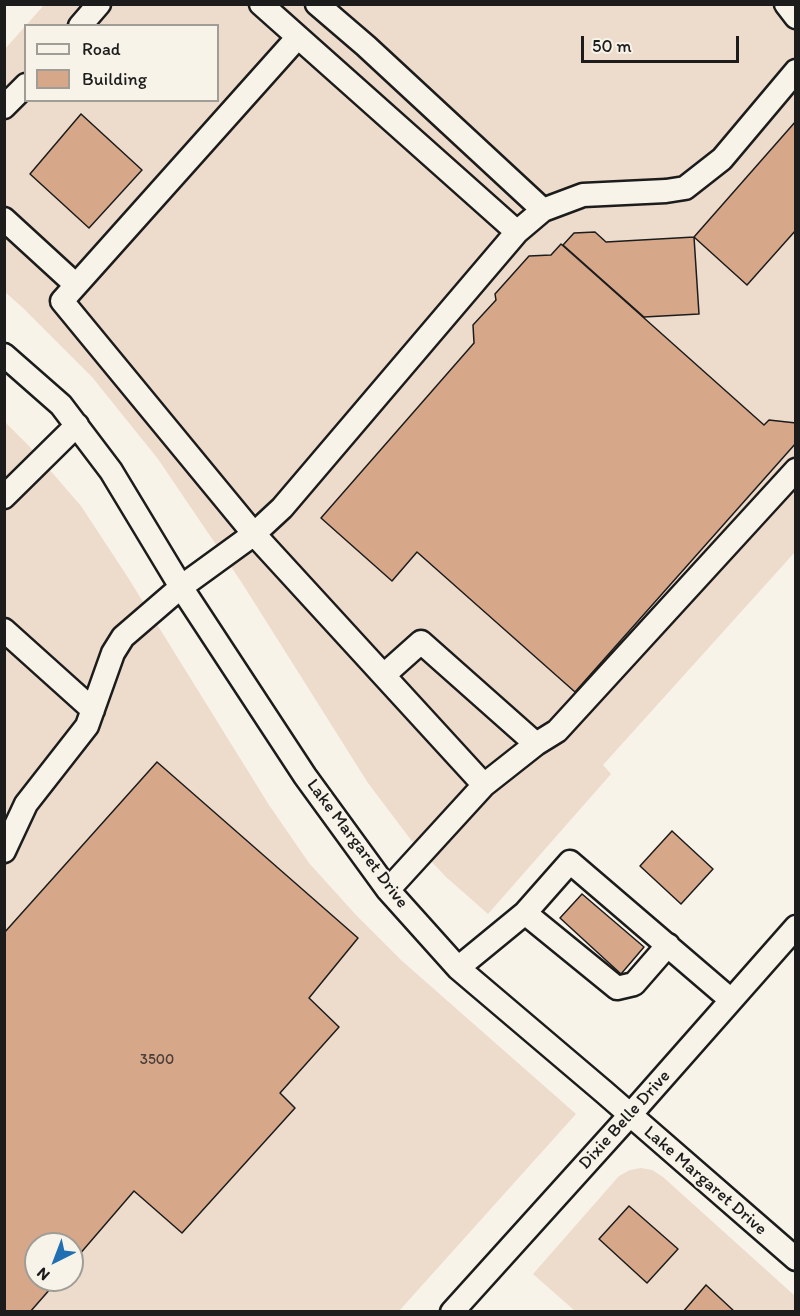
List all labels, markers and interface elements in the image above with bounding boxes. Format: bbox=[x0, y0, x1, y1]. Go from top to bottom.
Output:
legend bbox=[24, 24, 219, 102]
scale bar bbox=[584, 24, 742, 62]
text: 50 m bbox=[592, 35, 632, 57]
text: Road bbox=[82, 38, 121, 60]
text: Building bbox=[82, 68, 147, 90]
street label: Lake Margaret Drive bbox=[301, 775, 413, 913]
house number: 3500 bbox=[140, 1051, 174, 1069]
street label: Dixie Belle Drive bbox=[575, 1066, 675, 1174]
street label: Lake Margaret Drive bbox=[639, 1122, 771, 1240]
north arrow bbox=[24, 1232, 84, 1292]
text: N bbox=[33, 1264, 53, 1285]

